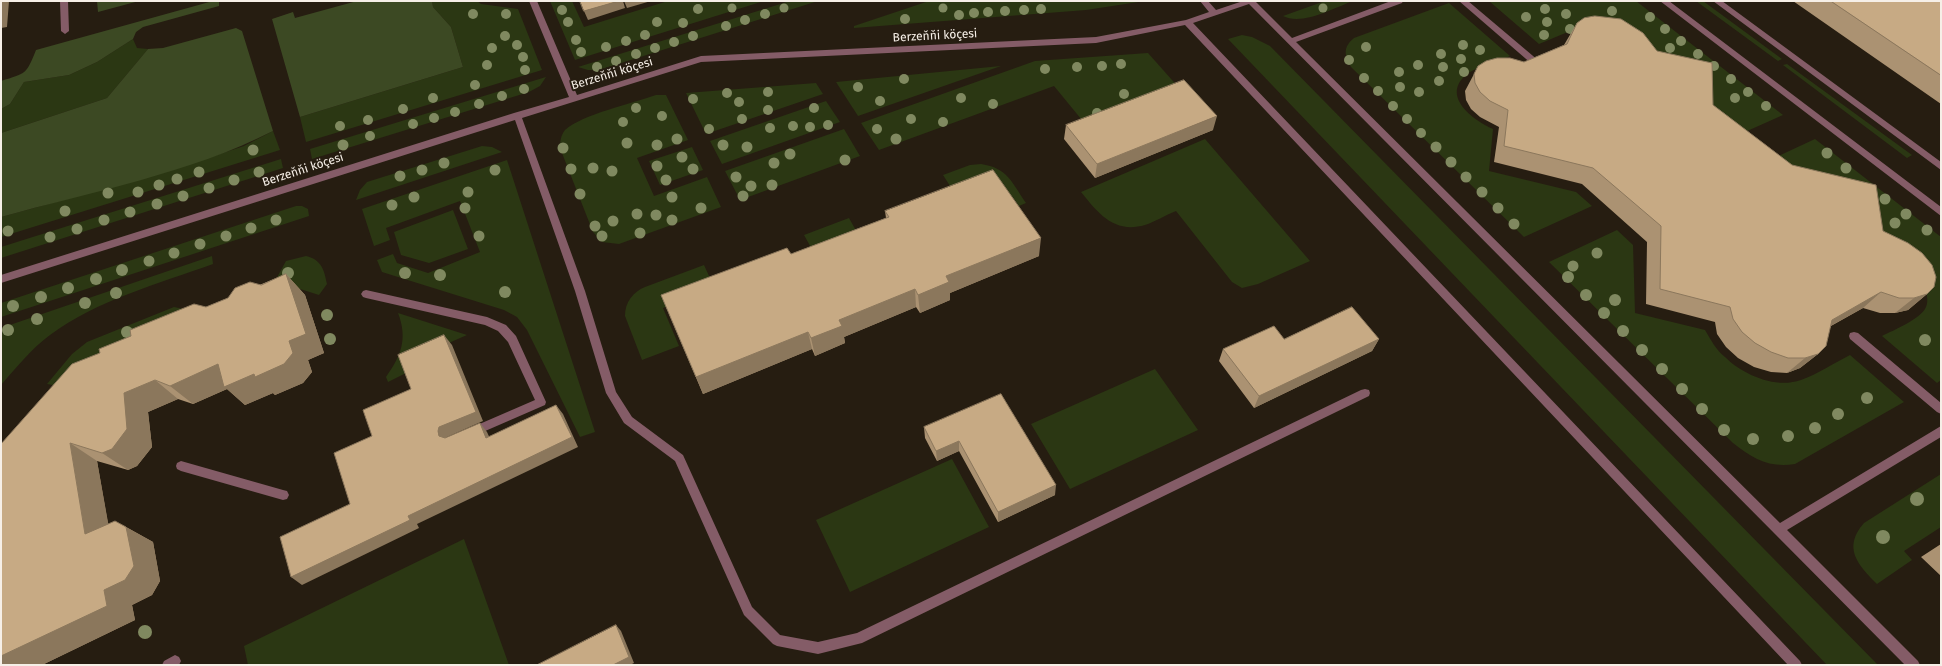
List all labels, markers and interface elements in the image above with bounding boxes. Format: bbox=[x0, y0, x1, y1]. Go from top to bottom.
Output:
street label: Berzeňňi köçesi bbox=[892, 27, 978, 45]
street label: Berzeňňi köçesi bbox=[569, 55, 655, 93]
street label: Berzeňňi köçesi bbox=[260, 150, 346, 190]

